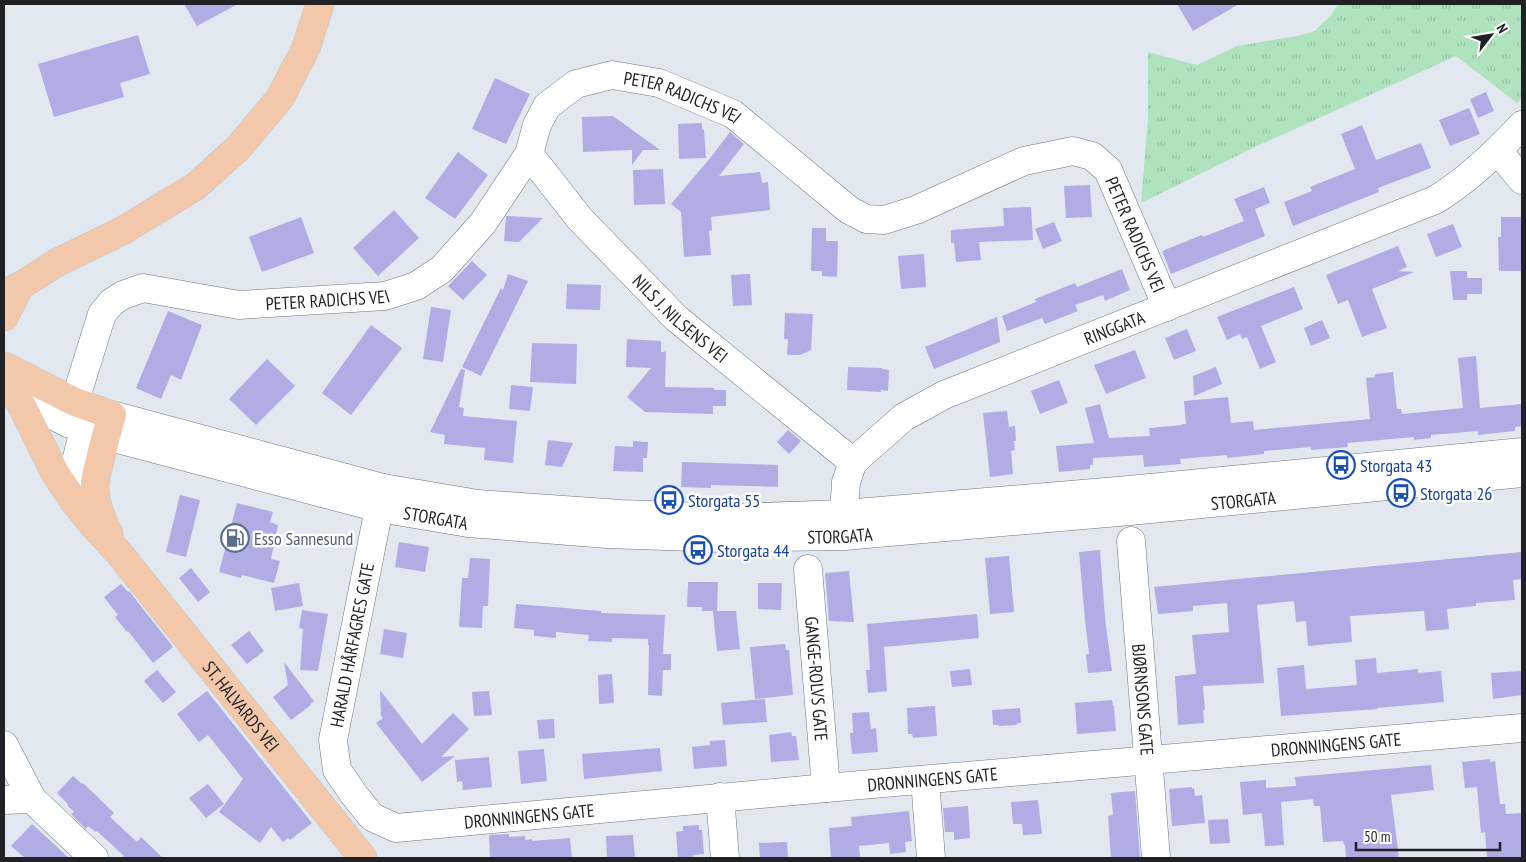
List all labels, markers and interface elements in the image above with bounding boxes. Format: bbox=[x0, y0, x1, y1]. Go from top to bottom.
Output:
north arrow bbox=[1466, 10, 1516, 60]
text: N bbox=[1492, 20, 1512, 36]
street label: PETER RADICHS VEI bbox=[622, 66, 746, 128]
street label: PETER RADICHS VEI bbox=[1101, 173, 1171, 296]
street label: NILS J. NILSENS VEI bbox=[628, 269, 733, 367]
street label: PETER RADICHS VEI bbox=[265, 284, 392, 315]
street label: RINGGATA bbox=[1080, 305, 1148, 350]
bus stop icon: Storgata 43 bbox=[1326, 450, 1356, 480]
place label: Storgata 43 bbox=[1360, 454, 1432, 477]
bus stop icon: Storgata 26 bbox=[1386, 478, 1416, 508]
place label: Storgata 26 bbox=[1420, 482, 1492, 505]
bus stop icon: Storgata 55 bbox=[654, 485, 684, 515]
street label: STORGATA bbox=[1210, 485, 1277, 515]
place label: Storgata 55 bbox=[688, 489, 760, 512]
street label: STORGATA bbox=[402, 501, 470, 534]
street label: STORGATA bbox=[807, 522, 874, 548]
fuel station icon: Esso Sannesund bbox=[220, 523, 250, 553]
place label: Esso Sannesund bbox=[254, 527, 353, 550]
bus stop icon: Storgata 44 bbox=[683, 535, 713, 565]
place label: Storgata 44 bbox=[717, 539, 789, 562]
street label: HARALD HÅRFAGRES GATE bbox=[325, 561, 379, 729]
street label: GANGE-ROLVS GATE bbox=[800, 615, 834, 742]
street label: BJØRNSONS GATE bbox=[1128, 643, 1159, 756]
street label: ST. HALVARDS VEI bbox=[198, 656, 285, 756]
street label: DRONNINGENS GATE bbox=[1270, 727, 1402, 761]
street label: DRONNINGENS GATE bbox=[866, 762, 999, 796]
street label: DRONNINGENS GATE bbox=[463, 798, 595, 833]
scale bar bbox=[1356, 820, 1500, 852]
text: 50 m bbox=[1364, 827, 1390, 846]

